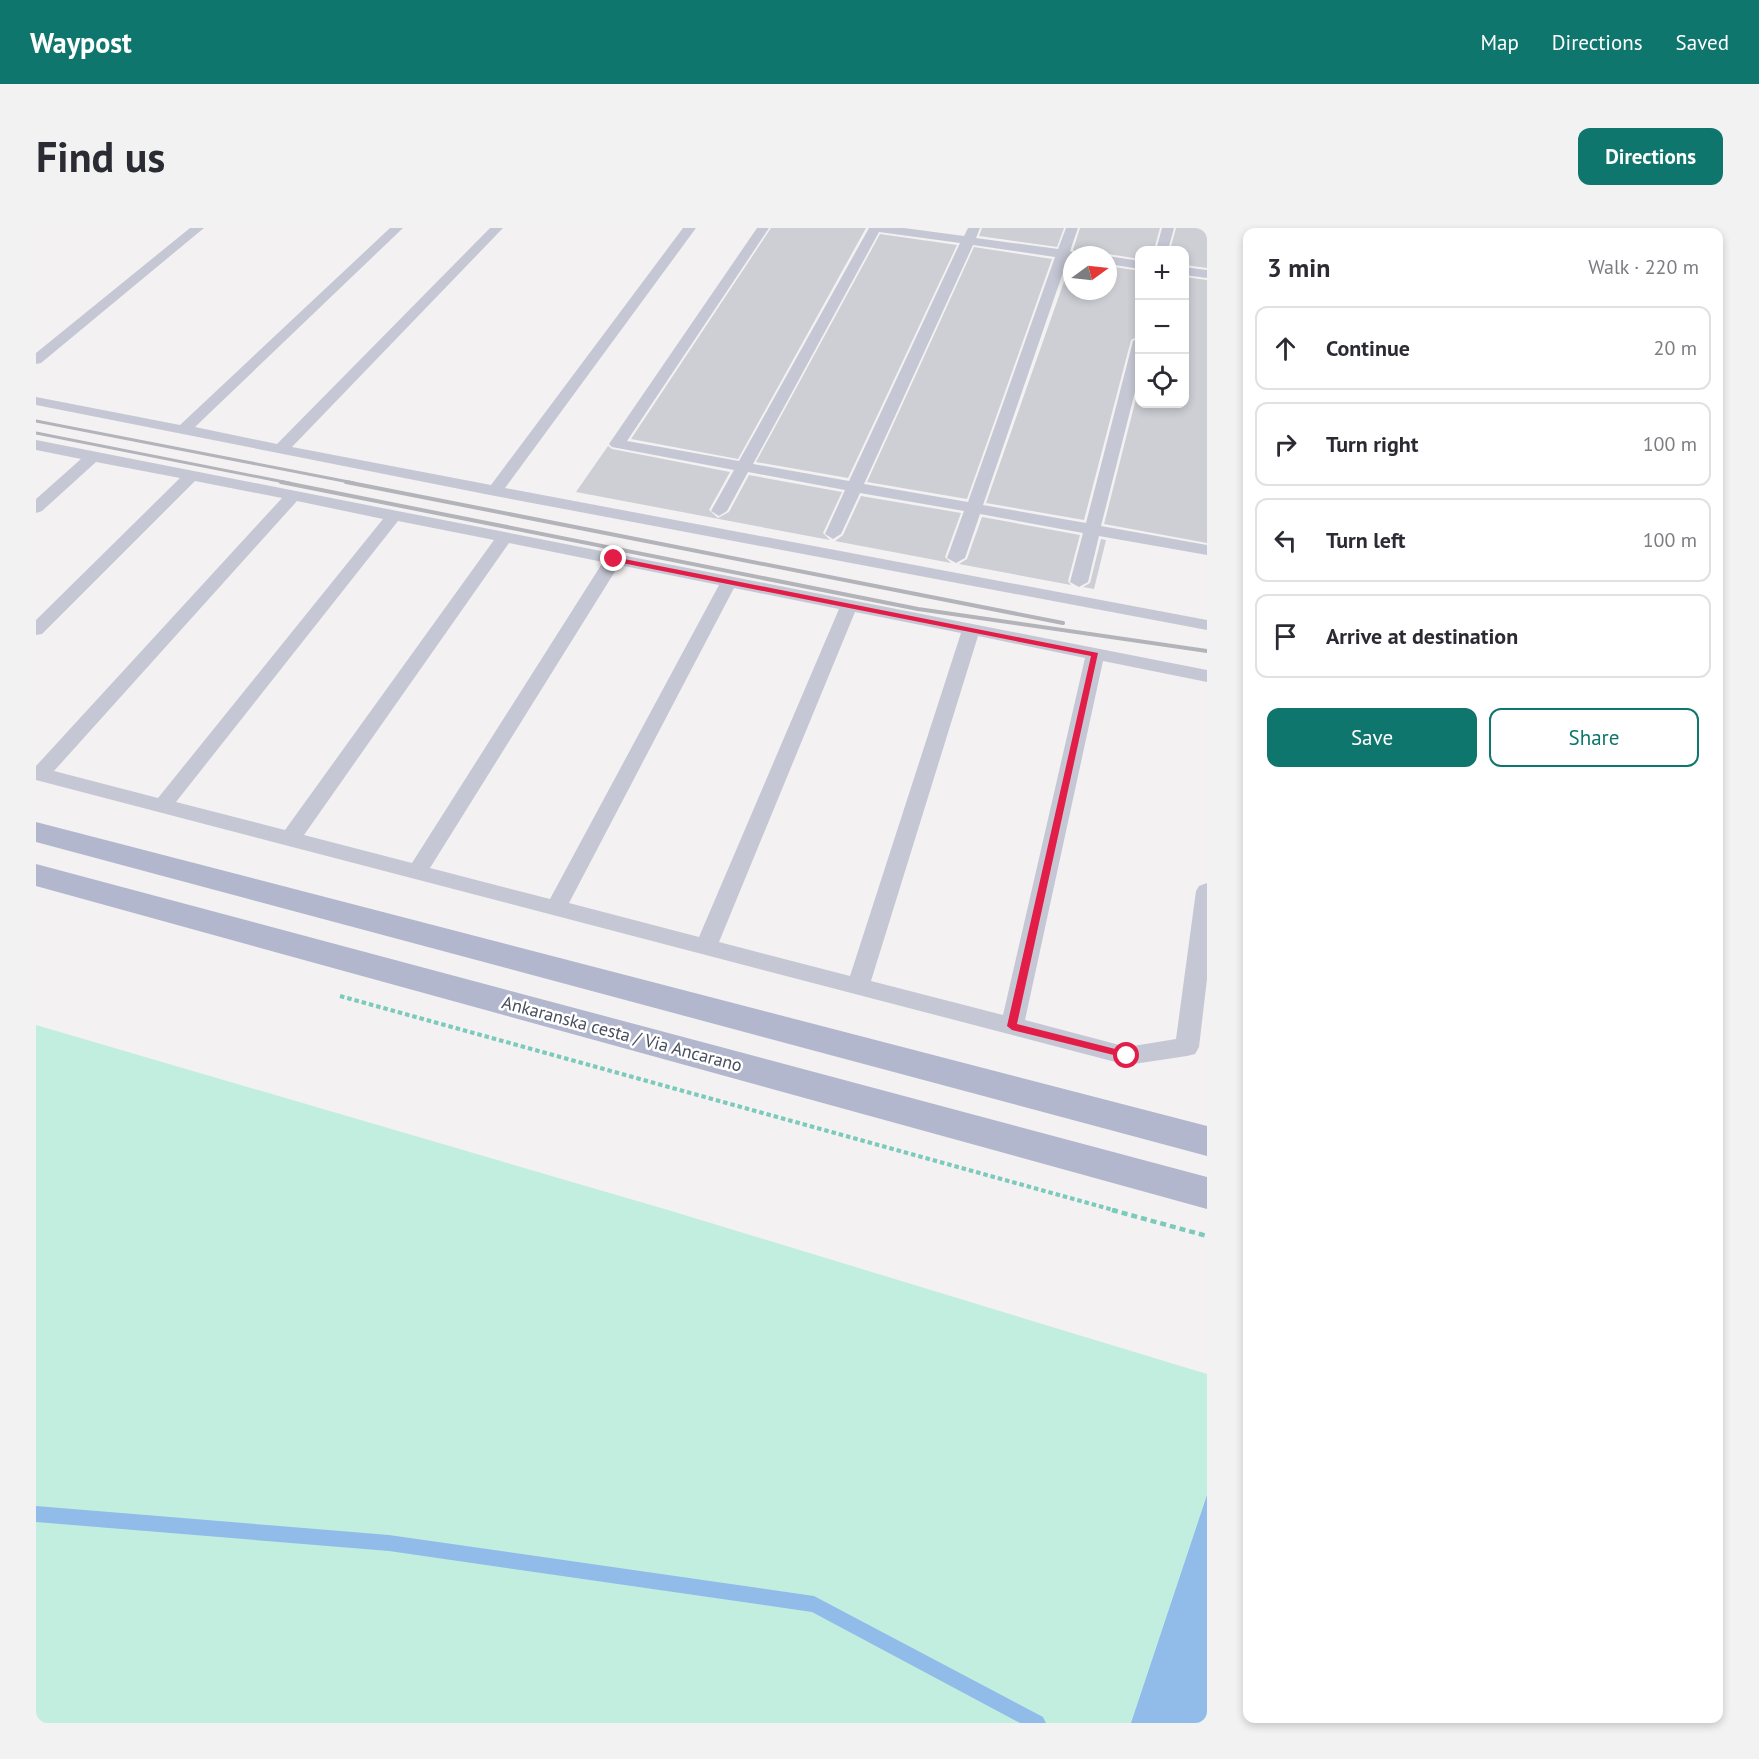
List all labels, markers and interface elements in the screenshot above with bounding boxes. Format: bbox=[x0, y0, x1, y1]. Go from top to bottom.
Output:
text: Waypost bbox=[30, 24, 132, 61]
text: Map bbox=[1480, 29, 1519, 56]
text: Directions bbox=[1552, 29, 1643, 56]
text: Saved bbox=[1676, 29, 1729, 56]
button: Directions bbox=[1578, 128, 1723, 185]
text: Find us bbox=[36, 129, 165, 184]
north arrow bbox=[1063, 246, 1117, 300]
map controls bbox=[1135, 246, 1189, 408]
button: + bbox=[1135, 246, 1189, 300]
text: 3 min bbox=[1267, 251, 1330, 284]
text: Walk · 220 m bbox=[1588, 254, 1699, 280]
button: − bbox=[1135, 300, 1189, 354]
icon: ahead bbox=[1269, 332, 1302, 365]
text: Continue bbox=[1326, 334, 1410, 362]
text: 20 m bbox=[1654, 335, 1697, 361]
button: locate bbox=[1135, 354, 1189, 408]
icon: right bbox=[1269, 428, 1302, 461]
text: Turn right bbox=[1326, 430, 1418, 458]
text: 100 m bbox=[1643, 431, 1697, 457]
icon: left bbox=[1269, 524, 1302, 557]
text: Turn left bbox=[1326, 526, 1406, 554]
text: 100 m bbox=[1643, 527, 1697, 553]
route end bbox=[600, 545, 626, 571]
icon: arrive bbox=[1269, 620, 1302, 653]
text: Arrive at destination bbox=[1326, 622, 1518, 650]
button: Save bbox=[1267, 708, 1477, 767]
button: Share bbox=[1489, 708, 1699, 767]
street label: Ankaranska cesta / Via Ancarano bbox=[499, 990, 745, 1077]
route start bbox=[1113, 1042, 1139, 1068]

